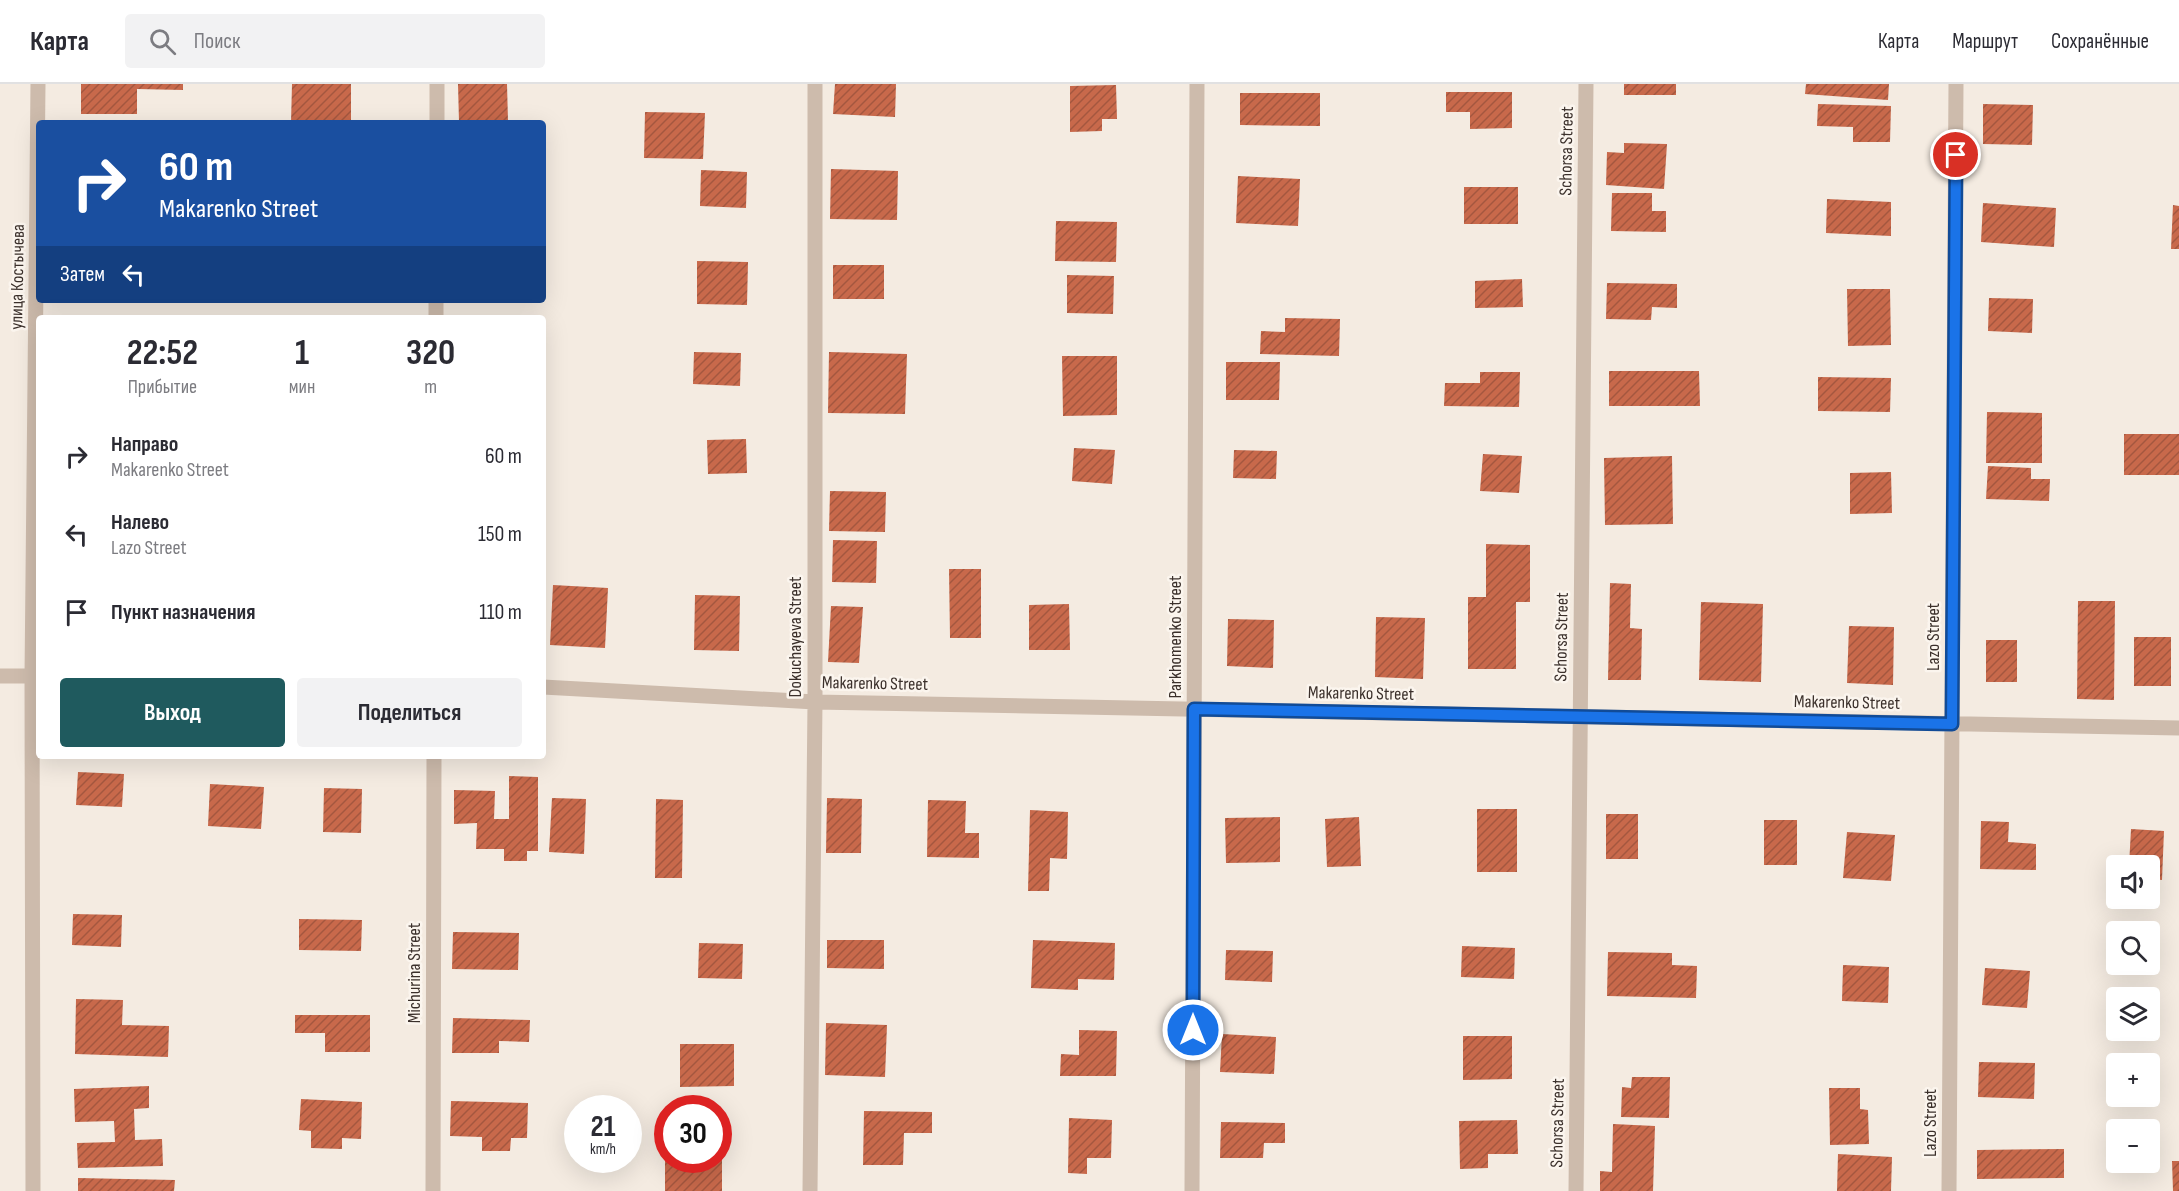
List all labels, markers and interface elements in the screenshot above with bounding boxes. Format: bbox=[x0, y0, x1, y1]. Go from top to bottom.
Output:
search box bbox=[125, 14, 545, 68]
text: Карта bbox=[30, 25, 89, 58]
icon: search bbox=[146, 25, 179, 58]
text: Поиск bbox=[194, 28, 240, 55]
text: Карта bbox=[1878, 29, 1919, 54]
text: Маршрут bbox=[1952, 29, 2018, 54]
text: Сохранённые bbox=[2051, 29, 2149, 54]
street label: Schorsa Street bbox=[1555, 106, 1578, 196]
pin bbox=[1930, 129, 1981, 180]
icon: arrive bbox=[1939, 138, 1972, 171]
text: 60 m bbox=[159, 142, 233, 193]
icon: right bbox=[60, 144, 138, 222]
text: Makarenko Street bbox=[159, 193, 318, 225]
street label: улица Костычева bbox=[6, 224, 29, 330]
icon: left bbox=[117, 258, 150, 291]
text: Затем bbox=[60, 261, 105, 288]
text: 22:52 bbox=[127, 332, 198, 375]
text: 1 bbox=[295, 332, 309, 375]
text: 320 bbox=[406, 332, 455, 375]
text: Прибытие bbox=[128, 375, 197, 399]
text: мин bbox=[289, 375, 315, 399]
text: m bbox=[424, 375, 437, 399]
text: Направо bbox=[111, 431, 178, 458]
icon: right bbox=[60, 440, 93, 473]
text: 60 m bbox=[485, 443, 522, 470]
text: Makarenko Street bbox=[111, 458, 229, 482]
text: Налево bbox=[111, 509, 169, 536]
icon: left bbox=[60, 518, 93, 551]
text: 150 m bbox=[478, 521, 522, 548]
text: Lazo Street bbox=[111, 536, 187, 560]
street label: Parkhomenko Street bbox=[1165, 575, 1186, 698]
street label: Dokuchayeva Street bbox=[785, 576, 806, 697]
street label: Schorsa Street bbox=[1550, 592, 1573, 682]
icon: arrive bbox=[60, 596, 93, 629]
text: Пункт назначения bbox=[111, 599, 255, 626]
text: 110 m bbox=[479, 599, 522, 626]
street label: Lazo Street bbox=[1923, 602, 1944, 671]
street label: Makarenko Street bbox=[822, 672, 929, 695]
button: Выход bbox=[60, 678, 285, 747]
button: Поделиться bbox=[297, 678, 522, 747]
street label: Makarenko Street bbox=[1308, 682, 1415, 705]
street label: Makarenko Street bbox=[1794, 691, 1901, 714]
map controls bbox=[2106, 855, 2160, 1173]
button: sound bbox=[2106, 855, 2160, 909]
button: search bbox=[2106, 921, 2160, 975]
street label: Michurina Street bbox=[404, 922, 425, 1023]
button: layers bbox=[2106, 987, 2160, 1041]
position arrow bbox=[1161, 998, 1225, 1062]
button: + bbox=[2106, 1053, 2160, 1107]
street label: Schorsa Street bbox=[1546, 1078, 1569, 1168]
street label: Lazo Street bbox=[1920, 1088, 1941, 1157]
speed limit sign: 30 bbox=[654, 1095, 732, 1173]
text: 21 bbox=[591, 1109, 615, 1145]
button: − bbox=[2106, 1119, 2160, 1173]
text: km/h bbox=[590, 1140, 616, 1159]

